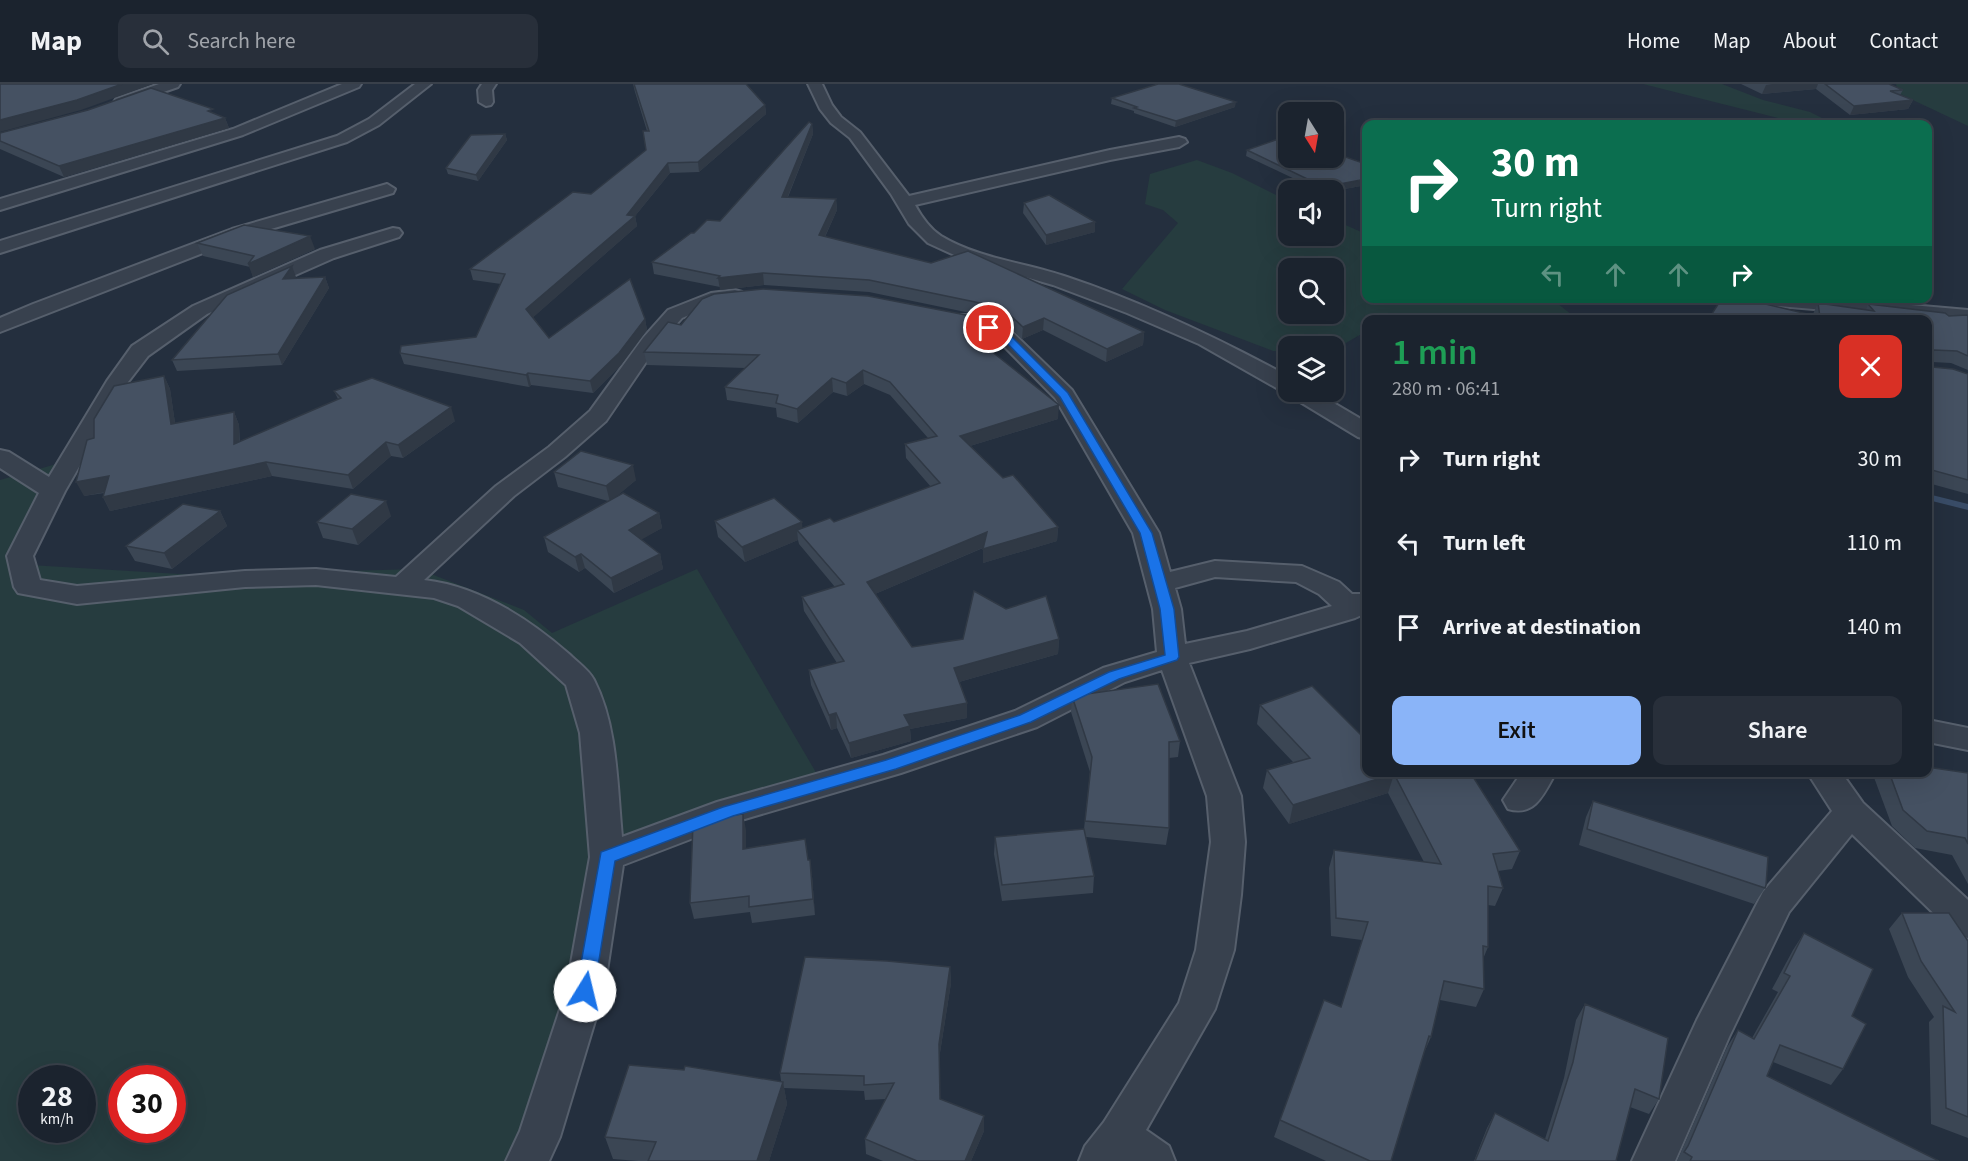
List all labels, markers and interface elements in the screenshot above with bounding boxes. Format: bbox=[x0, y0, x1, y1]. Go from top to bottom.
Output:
search box bbox=[118, 14, 538, 68]
text: Map bbox=[30, 21, 82, 61]
icon: search bbox=[139, 25, 172, 58]
text: Search here bbox=[187, 25, 296, 57]
text: Home bbox=[1627, 26, 1680, 56]
text: Map bbox=[1713, 26, 1751, 56]
text: About bbox=[1784, 26, 1836, 56]
text: Contact bbox=[1869, 26, 1938, 56]
north arrow bbox=[1278, 102, 1344, 168]
map controls bbox=[1278, 102, 1344, 402]
text: 30 m bbox=[1491, 133, 1580, 193]
icon: right bbox=[1392, 144, 1470, 222]
button: sound bbox=[1278, 180, 1344, 246]
text: Turn right bbox=[1491, 189, 1602, 228]
button: search bbox=[1278, 258, 1344, 324]
icon: left bbox=[1536, 258, 1569, 291]
icon: ahead bbox=[1599, 258, 1632, 291]
icon: ahead bbox=[1662, 258, 1695, 291]
icon: right bbox=[1725, 258, 1758, 291]
pin bbox=[963, 302, 1014, 353]
icon: arrive bbox=[972, 311, 1005, 344]
text: 1 min bbox=[1392, 327, 1478, 378]
button: close bbox=[1839, 335, 1902, 398]
button: layers bbox=[1278, 336, 1344, 402]
text: 280 m · 06:41 bbox=[1392, 375, 1500, 403]
icon: right bbox=[1392, 443, 1425, 476]
text: Turn right bbox=[1443, 443, 1540, 475]
text: 30 m bbox=[1857, 443, 1902, 475]
icon: left bbox=[1392, 527, 1425, 560]
text: Turn left bbox=[1443, 527, 1525, 559]
text: 110 m bbox=[1847, 527, 1902, 559]
icon: arrive bbox=[1392, 611, 1425, 644]
text: Arrive at destination bbox=[1443, 611, 1641, 643]
text: 140 m bbox=[1847, 611, 1902, 643]
button: Exit bbox=[1392, 696, 1641, 765]
button: Share bbox=[1653, 696, 1902, 765]
position arrow bbox=[553, 959, 617, 1023]
speed limit sign: 30 bbox=[108, 1065, 186, 1143]
text: 28 bbox=[41, 1075, 73, 1118]
text: km/h bbox=[40, 1109, 74, 1130]

